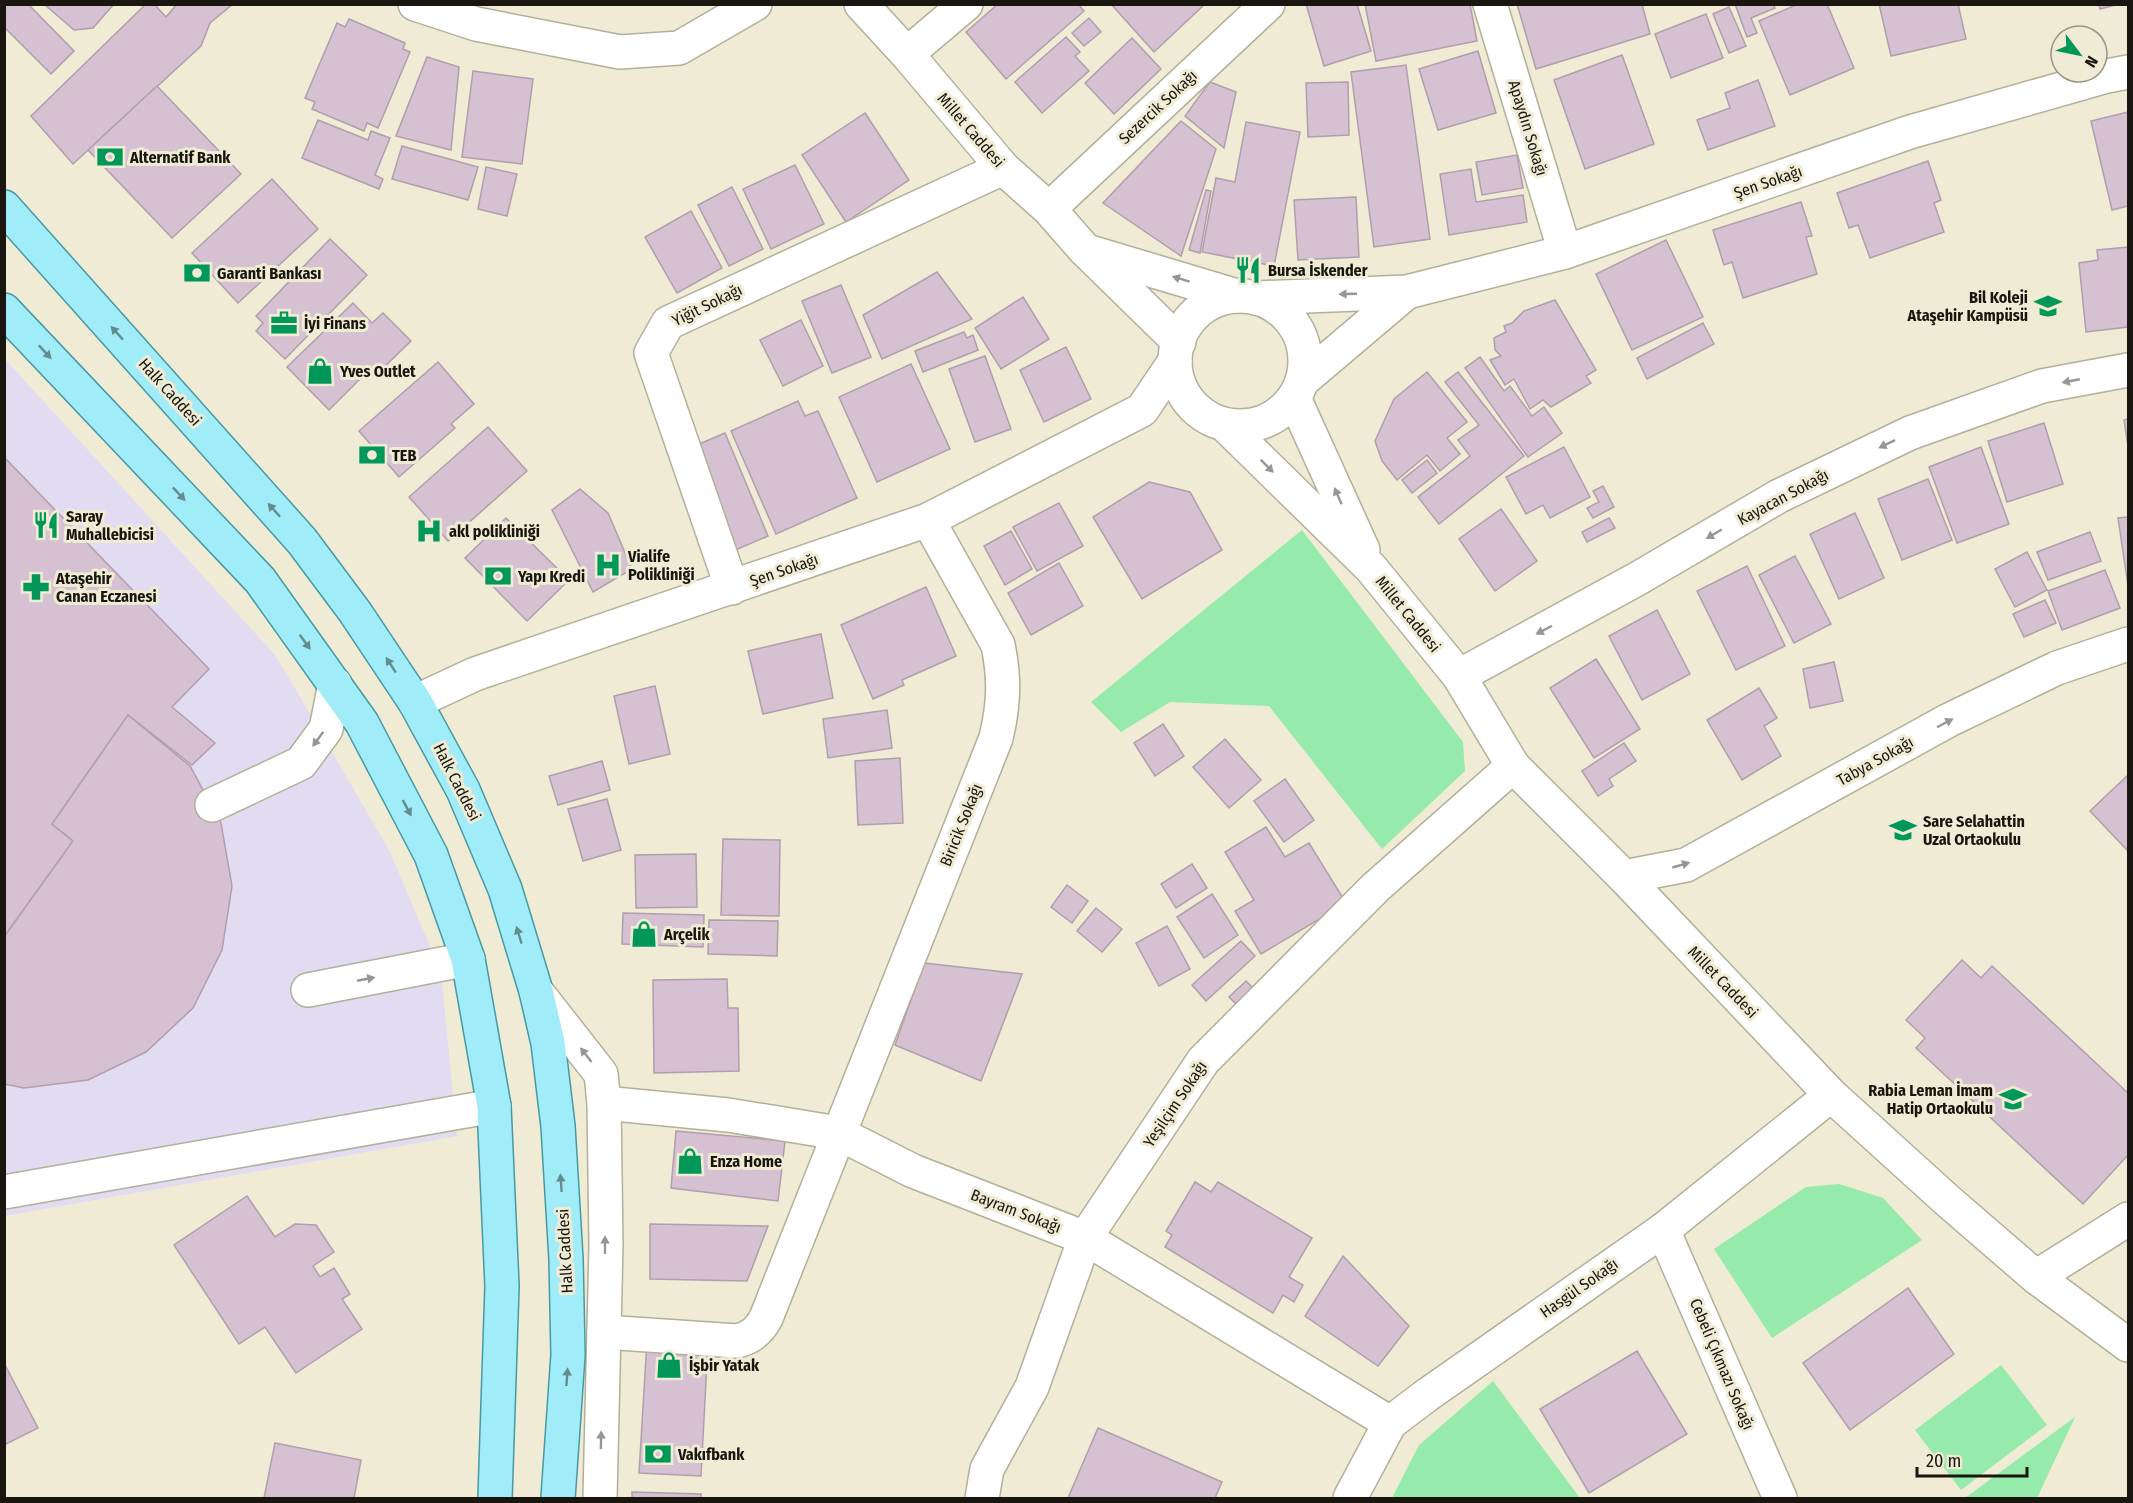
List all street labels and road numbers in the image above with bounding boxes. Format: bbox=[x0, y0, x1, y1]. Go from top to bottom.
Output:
street label: Sezercik Sokağı bbox=[1115, 66, 1201, 148]
street label: Apaydın Sokağı bbox=[1504, 78, 1552, 178]
street label: Millet Caddesi bbox=[934, 89, 1008, 171]
street label: Şen Sokağı bbox=[1731, 161, 1805, 203]
street label: Yiğit Sokağı bbox=[669, 280, 745, 330]
street label: Halk Caddesi bbox=[135, 354, 205, 430]
street label: Kayacan Sokağı bbox=[1734, 465, 1832, 529]
street label: Şen Sokağı bbox=[747, 549, 821, 591]
street label: Millet Caddesi bbox=[1372, 572, 1444, 656]
street label: Tabya Sokağı bbox=[1834, 732, 1916, 790]
street label: Halk Caddesi bbox=[429, 740, 485, 824]
street label: Biricik Sokağı bbox=[936, 781, 986, 869]
street label: Millet Caddesi bbox=[1684, 942, 1762, 1022]
street label: Yeşilçim Sokağı bbox=[1139, 1057, 1211, 1151]
street label: Bayram Sokağı bbox=[968, 1185, 1064, 1237]
street label: Halk Caddesi bbox=[553, 1208, 577, 1294]
street label: Hasgül Sokağı bbox=[1536, 1254, 1622, 1322]
street label: Cebeli Çıkmazı Sokağı bbox=[1685, 1296, 1758, 1433]

